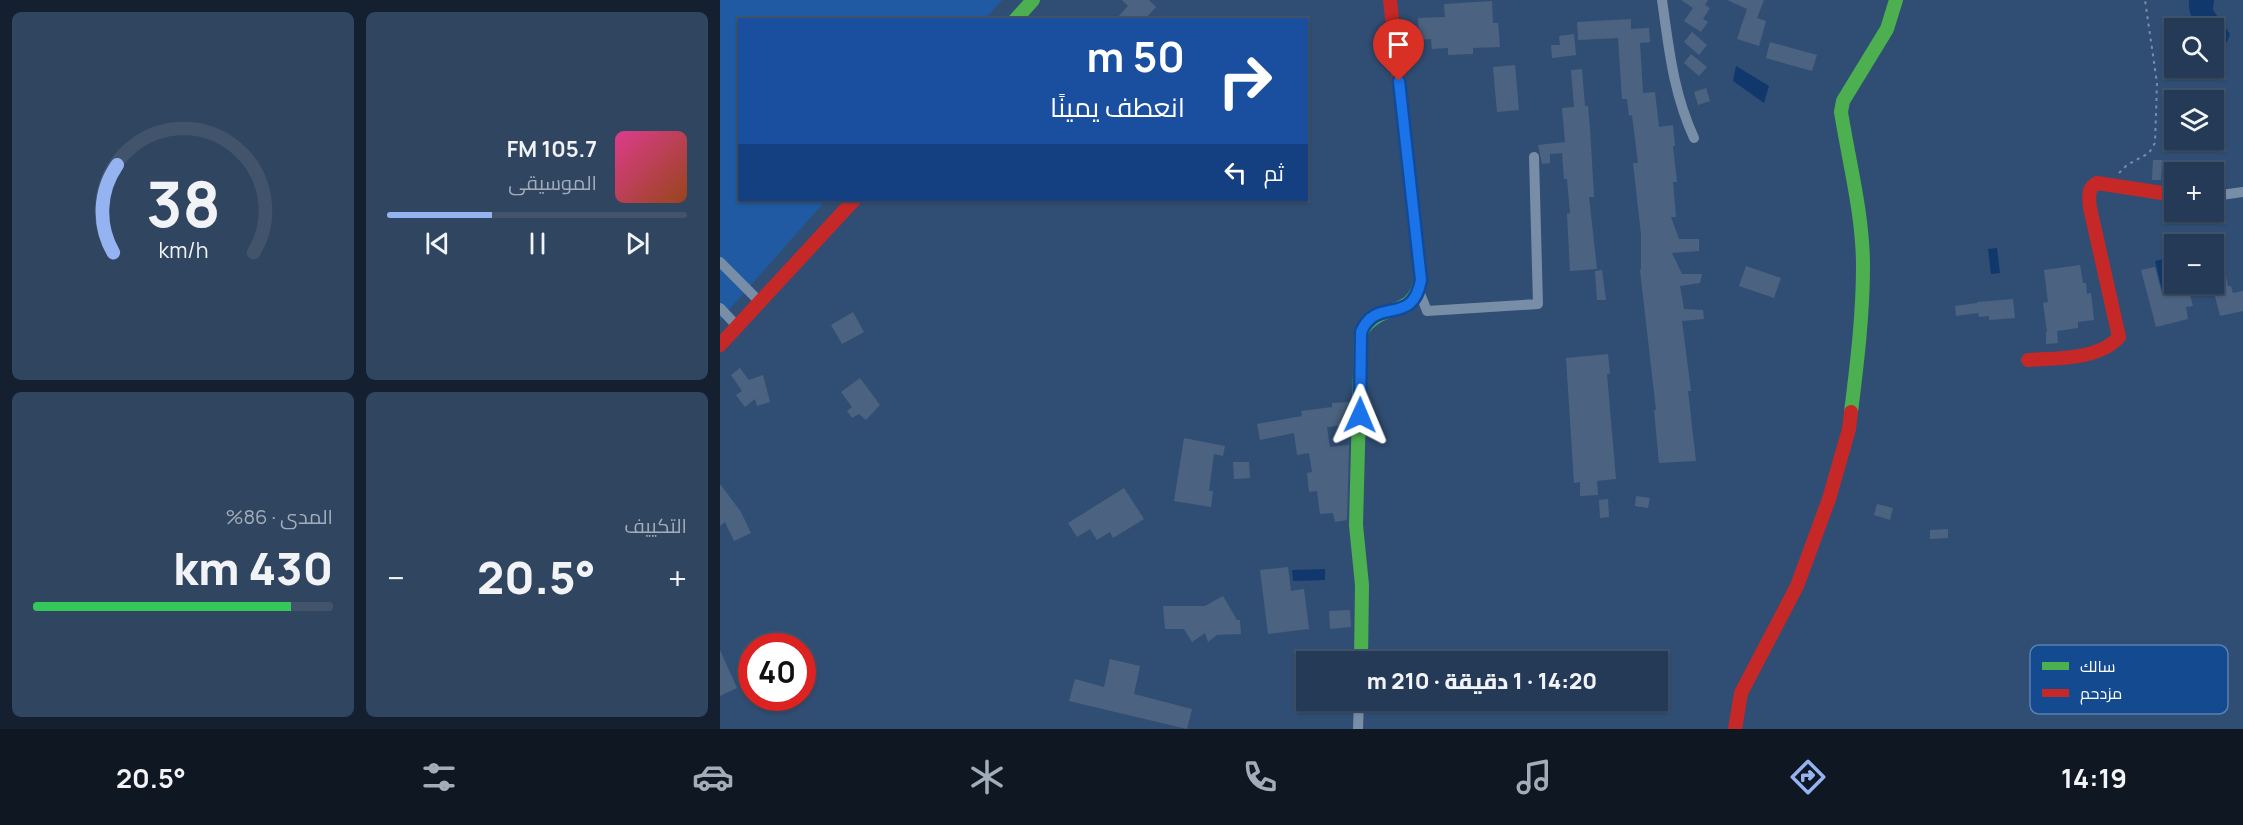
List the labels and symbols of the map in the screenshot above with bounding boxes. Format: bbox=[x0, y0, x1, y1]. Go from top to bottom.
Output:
pin bbox=[1373, 19, 1424, 81]
position arrow bbox=[1328, 383, 1392, 447]
speed limit sign: 40 bbox=[738, 633, 816, 711]
legend bbox=[2030, 645, 2228, 714]
text: سالك bbox=[2080, 655, 2115, 677]
text: مزدحم bbox=[2080, 682, 2122, 705]

